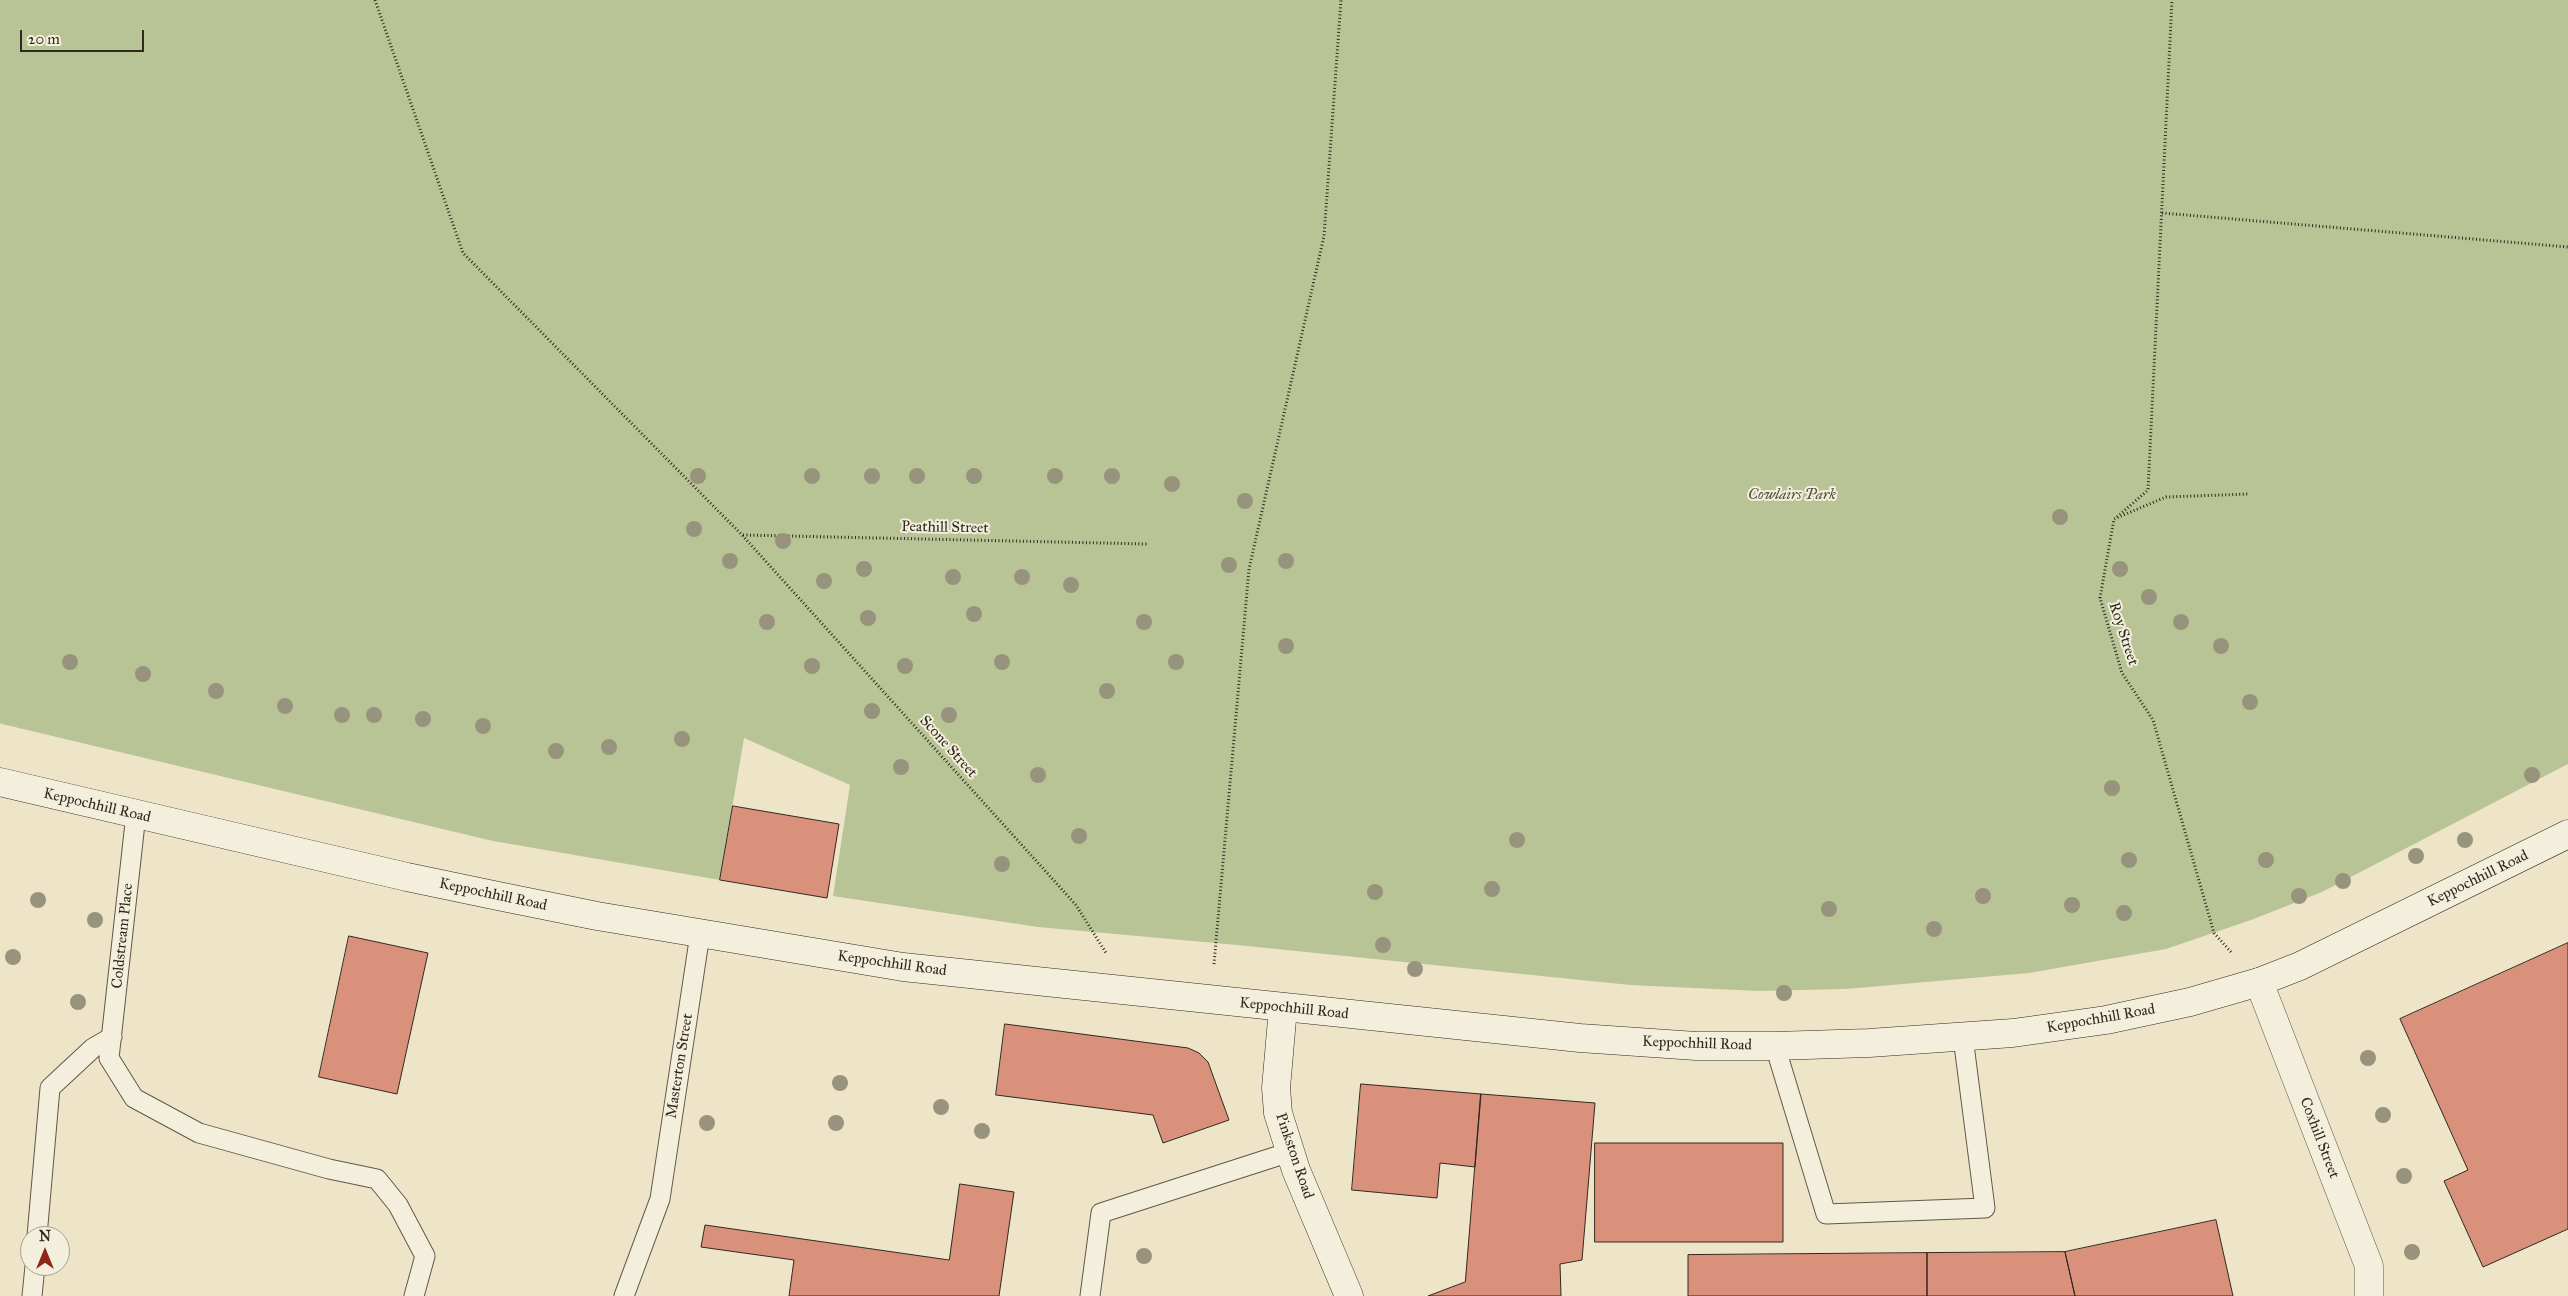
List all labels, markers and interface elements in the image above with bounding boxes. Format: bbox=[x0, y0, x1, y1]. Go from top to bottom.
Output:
scale bar bbox=[22, 20, 146, 52]
text: 20 m bbox=[28, 30, 60, 48]
park label: Cowlairs Park bbox=[1748, 486, 1836, 504]
street label: Peathill Street bbox=[901, 518, 989, 538]
street label: Roy Street bbox=[2104, 600, 2142, 668]
street label: Scone Street bbox=[915, 712, 981, 782]
street label: Keppochhill Road bbox=[41, 785, 153, 827]
street label: Keppochhill Road bbox=[2425, 847, 2531, 911]
street label: Keppochhill Road bbox=[437, 875, 549, 915]
street label: Coldstream Place bbox=[109, 883, 137, 989]
street label: Keppochhill Road bbox=[836, 947, 948, 981]
street label: Keppochhill Road bbox=[1238, 994, 1350, 1024]
street label: Keppochhill Road bbox=[2045, 1001, 2157, 1037]
street label: Masterton Street bbox=[663, 1012, 697, 1120]
street label: Keppochhill Road bbox=[1642, 1033, 1752, 1055]
street label: Coxhill Street bbox=[2295, 1095, 2343, 1181]
street label: Pinkston Road bbox=[1271, 1111, 1317, 1201]
north arrow bbox=[20, 1226, 70, 1276]
text: N bbox=[39, 1228, 51, 1245]

